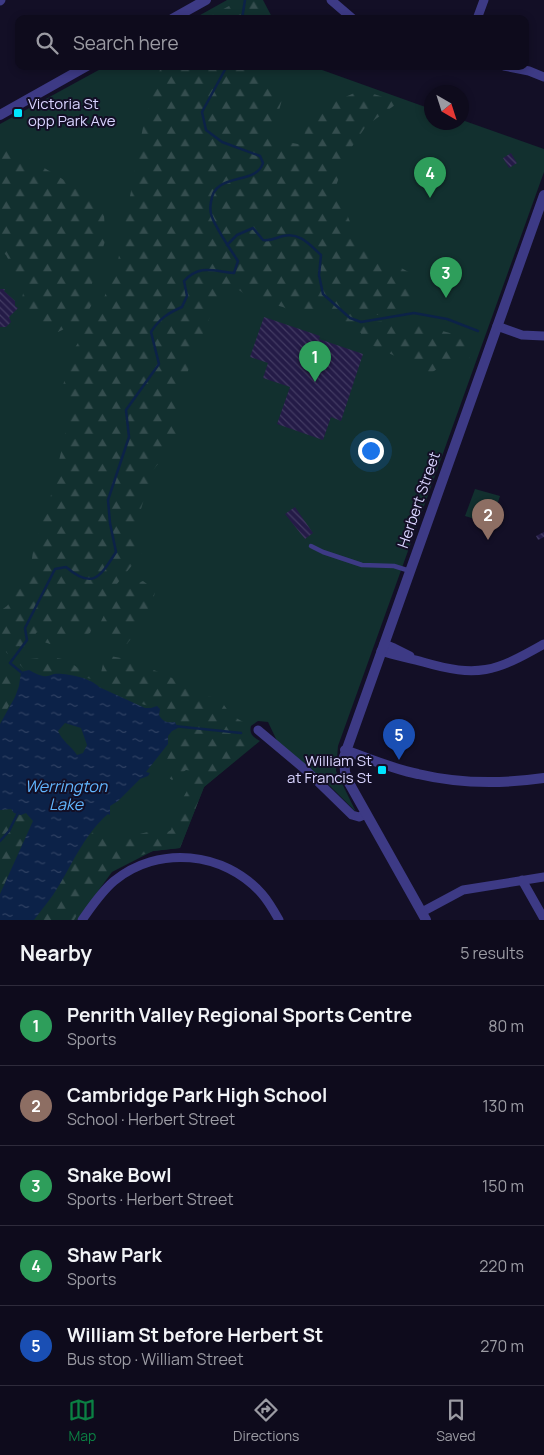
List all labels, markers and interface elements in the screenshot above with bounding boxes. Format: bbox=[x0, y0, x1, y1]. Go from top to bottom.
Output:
search box bbox=[15, 15, 529, 70]
icon: search bbox=[33, 29, 61, 57]
text: Search here bbox=[73, 30, 179, 56]
north arrow bbox=[424, 85, 469, 130]
place label: Victoria St opp Park Ave bbox=[28, 93, 116, 131]
marker: Victoria St opp Park Ave bbox=[12, 107, 24, 119]
pin: 4 bbox=[414, 157, 446, 198]
pin: 3 bbox=[430, 257, 462, 298]
pin: 1 bbox=[299, 341, 331, 382]
your location bbox=[358, 438, 384, 464]
street label: Herbert Street bbox=[392, 449, 445, 551]
pin: 2 bbox=[472, 499, 504, 540]
pin: 5 bbox=[383, 719, 415, 760]
place label: William St at Francis St bbox=[287, 750, 372, 788]
marker: William St at Francis St bbox=[376, 764, 388, 776]
water label: Werrington Lake bbox=[25, 775, 108, 815]
text: Nearby bbox=[20, 939, 92, 967]
text: 5 results bbox=[460, 942, 524, 964]
text: Penrith Valley Regional Sports Centre bbox=[67, 1002, 412, 1028]
text: 1 bbox=[32, 1015, 40, 1037]
text: 80 m bbox=[488, 1015, 524, 1037]
text: Sports bbox=[67, 1028, 116, 1050]
text: Cambridge Park High School bbox=[67, 1082, 327, 1108]
text: 2 bbox=[31, 1095, 41, 1117]
text: 130 m bbox=[482, 1095, 524, 1117]
text: School · Herbert Street bbox=[67, 1108, 235, 1130]
text: Snake Bowl bbox=[67, 1162, 172, 1188]
text: 3 bbox=[31, 1175, 41, 1197]
text: 150 m bbox=[482, 1175, 524, 1197]
text: Sports · Herbert Street bbox=[67, 1188, 234, 1210]
text: Shaw Park bbox=[67, 1242, 162, 1268]
text: 4 bbox=[31, 1255, 41, 1277]
text: 220 m bbox=[479, 1255, 524, 1277]
text: Sports bbox=[67, 1268, 116, 1290]
text: William St before Herbert St bbox=[67, 1322, 323, 1348]
text: 5 bbox=[31, 1335, 41, 1357]
text: 270 m bbox=[480, 1335, 524, 1357]
text: Bus stop · William Street bbox=[67, 1348, 244, 1370]
tab: Map bbox=[68, 1396, 96, 1445]
tab: Directions bbox=[233, 1396, 299, 1445]
tab: Saved bbox=[436, 1396, 476, 1445]

